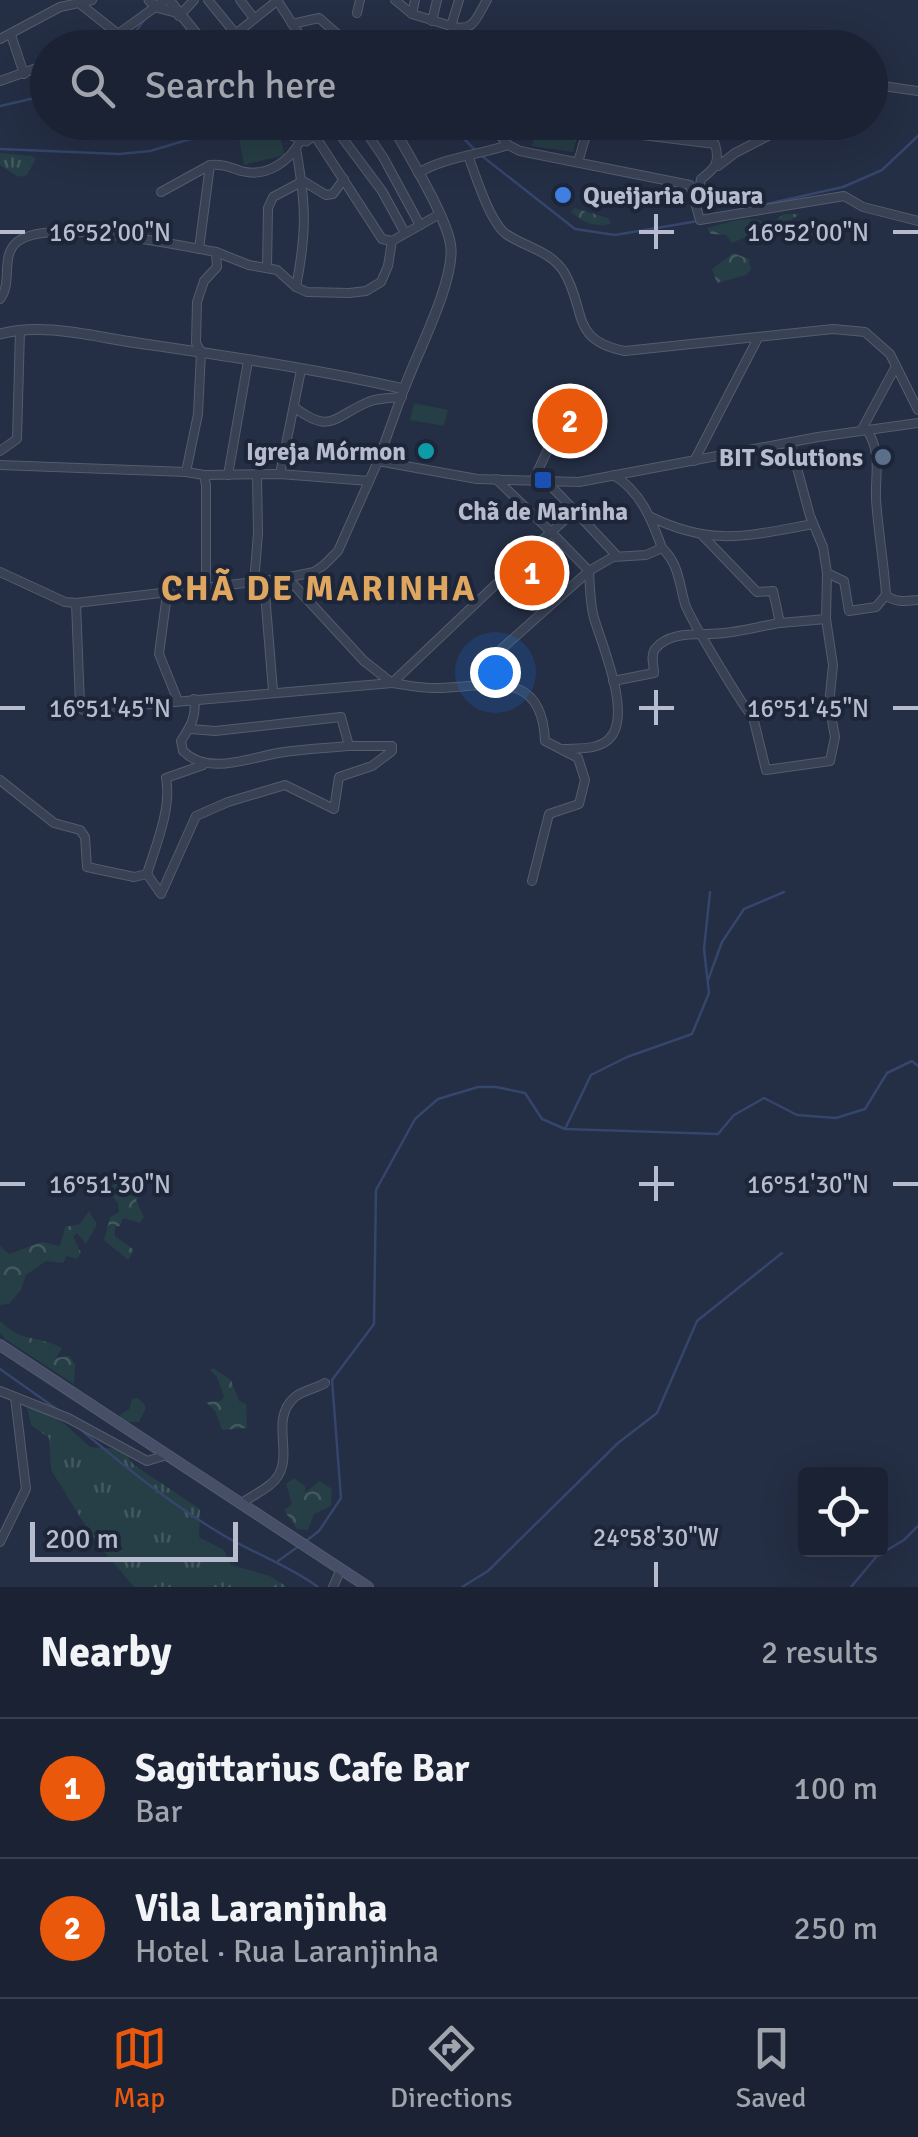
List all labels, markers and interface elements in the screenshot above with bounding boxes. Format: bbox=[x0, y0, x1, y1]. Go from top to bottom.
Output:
search box bbox=[30, 30, 888, 140]
icon: search bbox=[65, 58, 120, 113]
text: Search here bbox=[145, 62, 337, 109]
place label: Queijaria Ojuara bbox=[583, 180, 764, 211]
marker: Queijaria Ojuara bbox=[552, 184, 574, 206]
text: 16°52'00"N bbox=[49, 217, 171, 248]
text: 16°52'00"N bbox=[747, 217, 869, 248]
pin: 2 bbox=[538, 384, 602, 458]
place label: Igreja Mórmon bbox=[246, 436, 406, 467]
marker: Igreja Mórmon bbox=[415, 440, 437, 462]
place label: BIT Solutions bbox=[719, 442, 863, 473]
marker: BIT Solutions bbox=[872, 446, 894, 468]
marker: Chã de Marinha bbox=[532, 469, 554, 491]
place label: Chã de Marinha bbox=[458, 496, 628, 527]
pin: 1 bbox=[500, 536, 564, 610]
district label: CHÃ DE MARINHA bbox=[161, 567, 477, 610]
your location bbox=[470, 647, 521, 698]
text: 16°51'45"N bbox=[49, 693, 171, 724]
text: 16°51'45"N bbox=[747, 693, 869, 724]
text: 16°51'30"N bbox=[49, 1169, 171, 1200]
text: 16°51'30"N bbox=[747, 1169, 869, 1200]
map controls bbox=[798, 1467, 888, 1557]
button: locate bbox=[798, 1467, 888, 1557]
scale bar bbox=[30, 1517, 238, 1562]
text: 200 m bbox=[45, 1522, 119, 1556]
text: 24°58'30"W bbox=[593, 1522, 719, 1553]
text: Nearby bbox=[40, 1627, 172, 1678]
text: 2 results bbox=[761, 1633, 878, 1672]
text: Sagittarius Cafe Bar bbox=[135, 1745, 469, 1792]
text: 1 bbox=[64, 1769, 81, 1808]
text: 100 m bbox=[794, 1769, 878, 1808]
text: Bar bbox=[135, 1792, 182, 1831]
text: Vila Laranjinha bbox=[135, 1885, 387, 1932]
text: 2 bbox=[64, 1909, 81, 1948]
text: 250 m bbox=[794, 1909, 878, 1948]
text: Hotel · Rua Laranjinha bbox=[135, 1932, 439, 1971]
tab: Map bbox=[112, 2021, 167, 2115]
tab: Directions bbox=[390, 2021, 512, 2115]
tab: Saved bbox=[736, 2021, 806, 2115]

